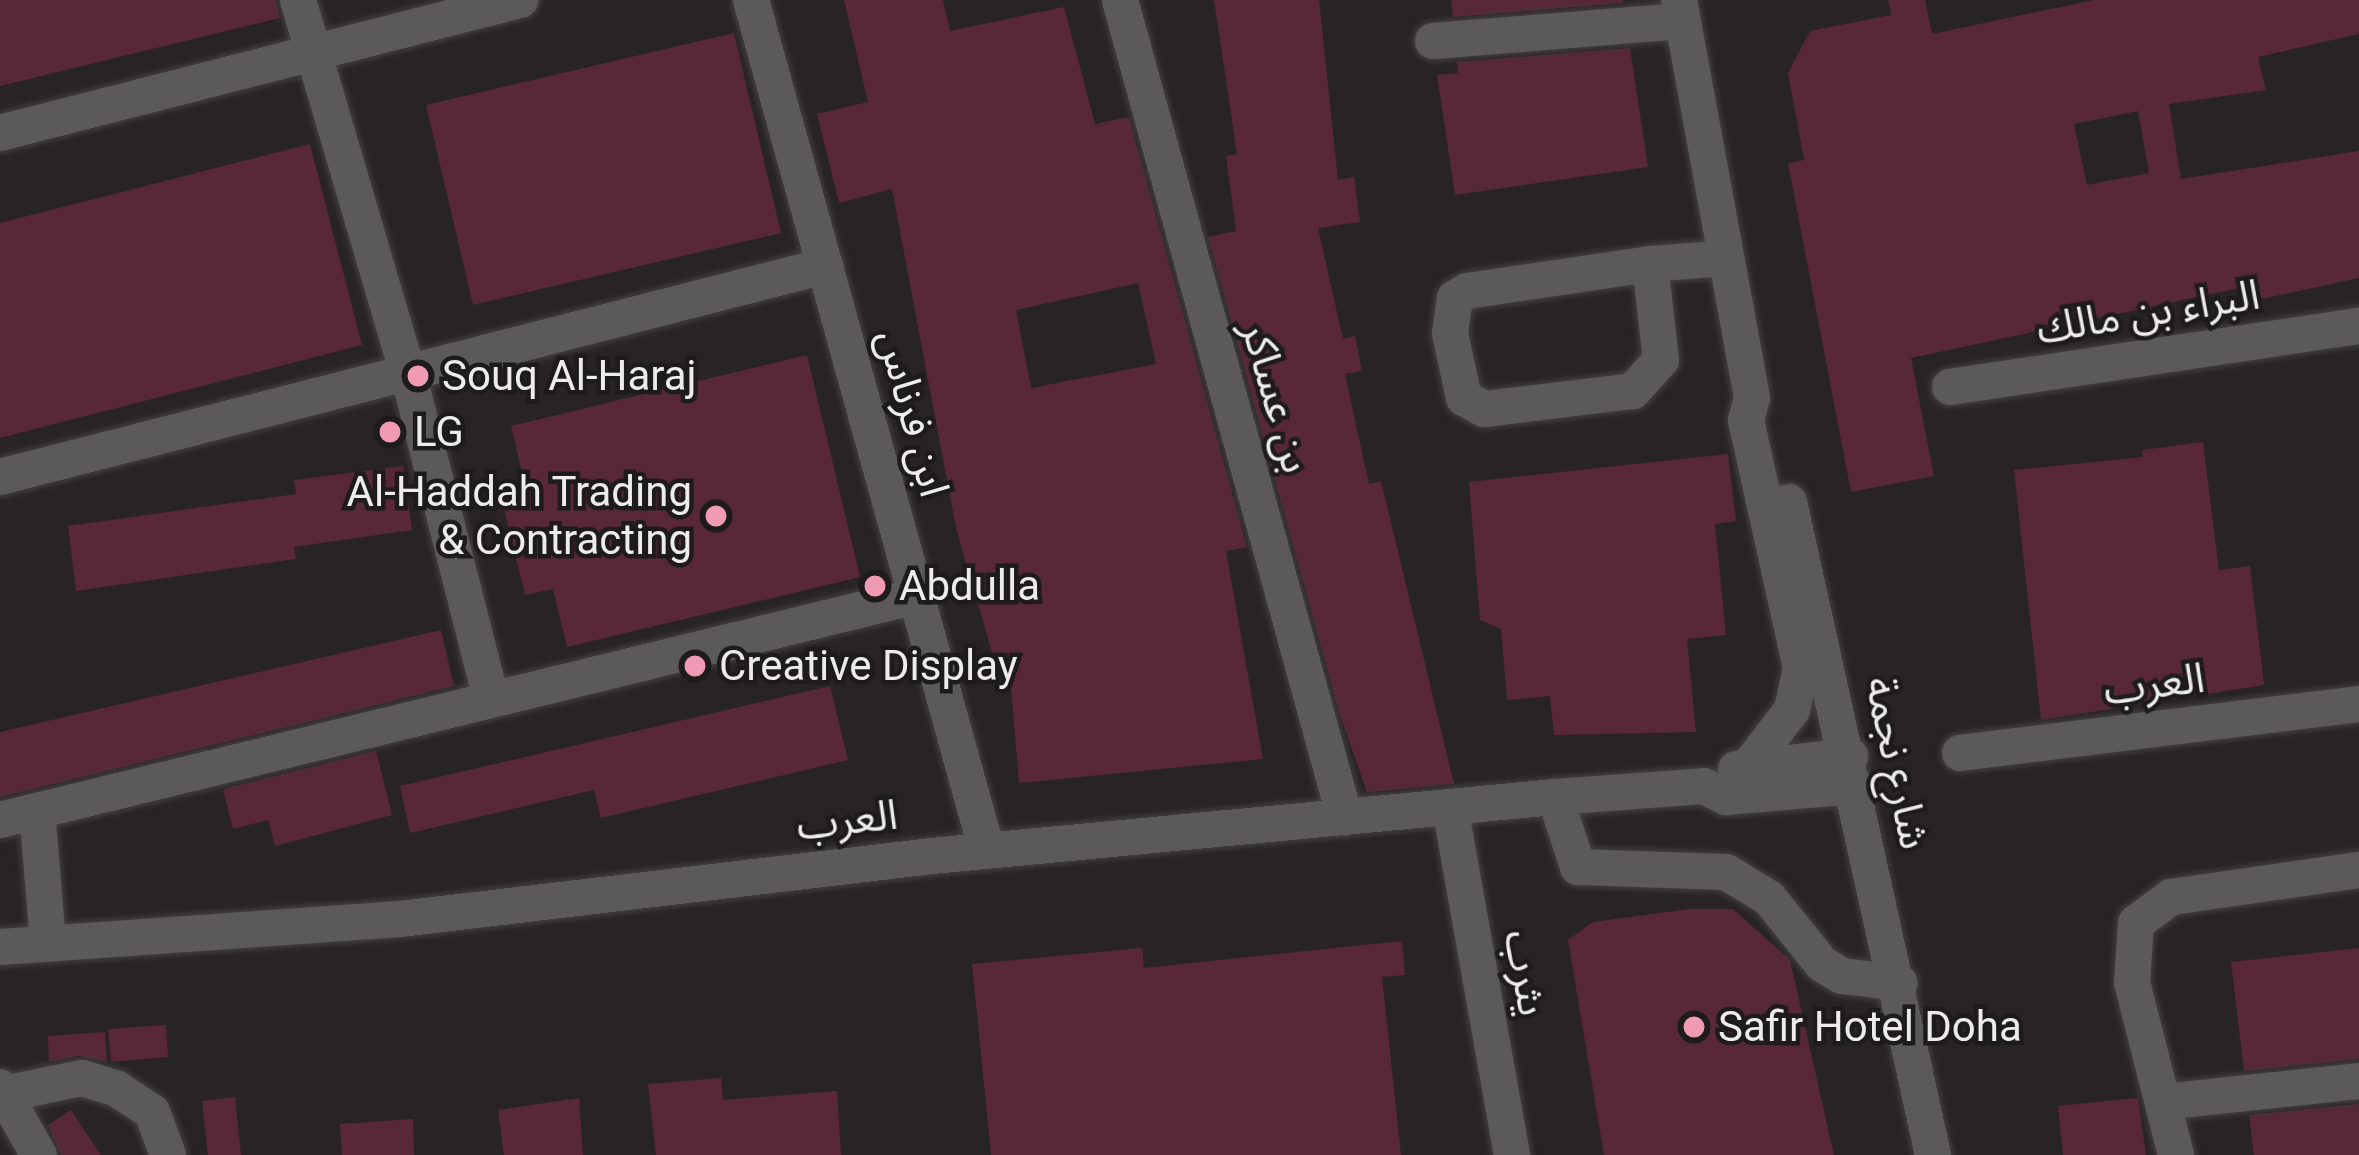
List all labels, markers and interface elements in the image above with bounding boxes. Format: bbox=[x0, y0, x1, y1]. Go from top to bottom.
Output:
street label: البراء بن مالك bbox=[2033, 270, 2263, 354]
street label: بن عساكر bbox=[1230, 315, 1322, 479]
street label: ابن فرناس bbox=[867, 324, 959, 502]
place label: Souq Al-Haraj bbox=[442, 351, 697, 401]
marker: Souq Al-Haraj bbox=[405, 363, 431, 389]
place label: LG bbox=[414, 407, 464, 457]
marker: LG bbox=[377, 419, 403, 445]
place label: Al-Haddah Trading & Contracting bbox=[346, 467, 692, 566]
marker: Al-Haddah Trading & Contracting bbox=[703, 503, 729, 529]
place label: Abdulla bbox=[899, 561, 1040, 611]
marker: Abdulla bbox=[862, 573, 888, 599]
place label: Creative Display bbox=[719, 641, 1018, 691]
marker: Creative Display bbox=[682, 653, 708, 679]
street label: العرب bbox=[2101, 653, 2207, 715]
street label: شارع نجمة bbox=[1854, 672, 1940, 854]
street label: العرب bbox=[794, 790, 900, 850]
street label: يثرب bbox=[1494, 926, 1558, 1020]
place label: Safir Hotel Doha bbox=[1718, 1002, 2022, 1052]
marker: Safir Hotel Doha bbox=[1681, 1014, 1707, 1040]

